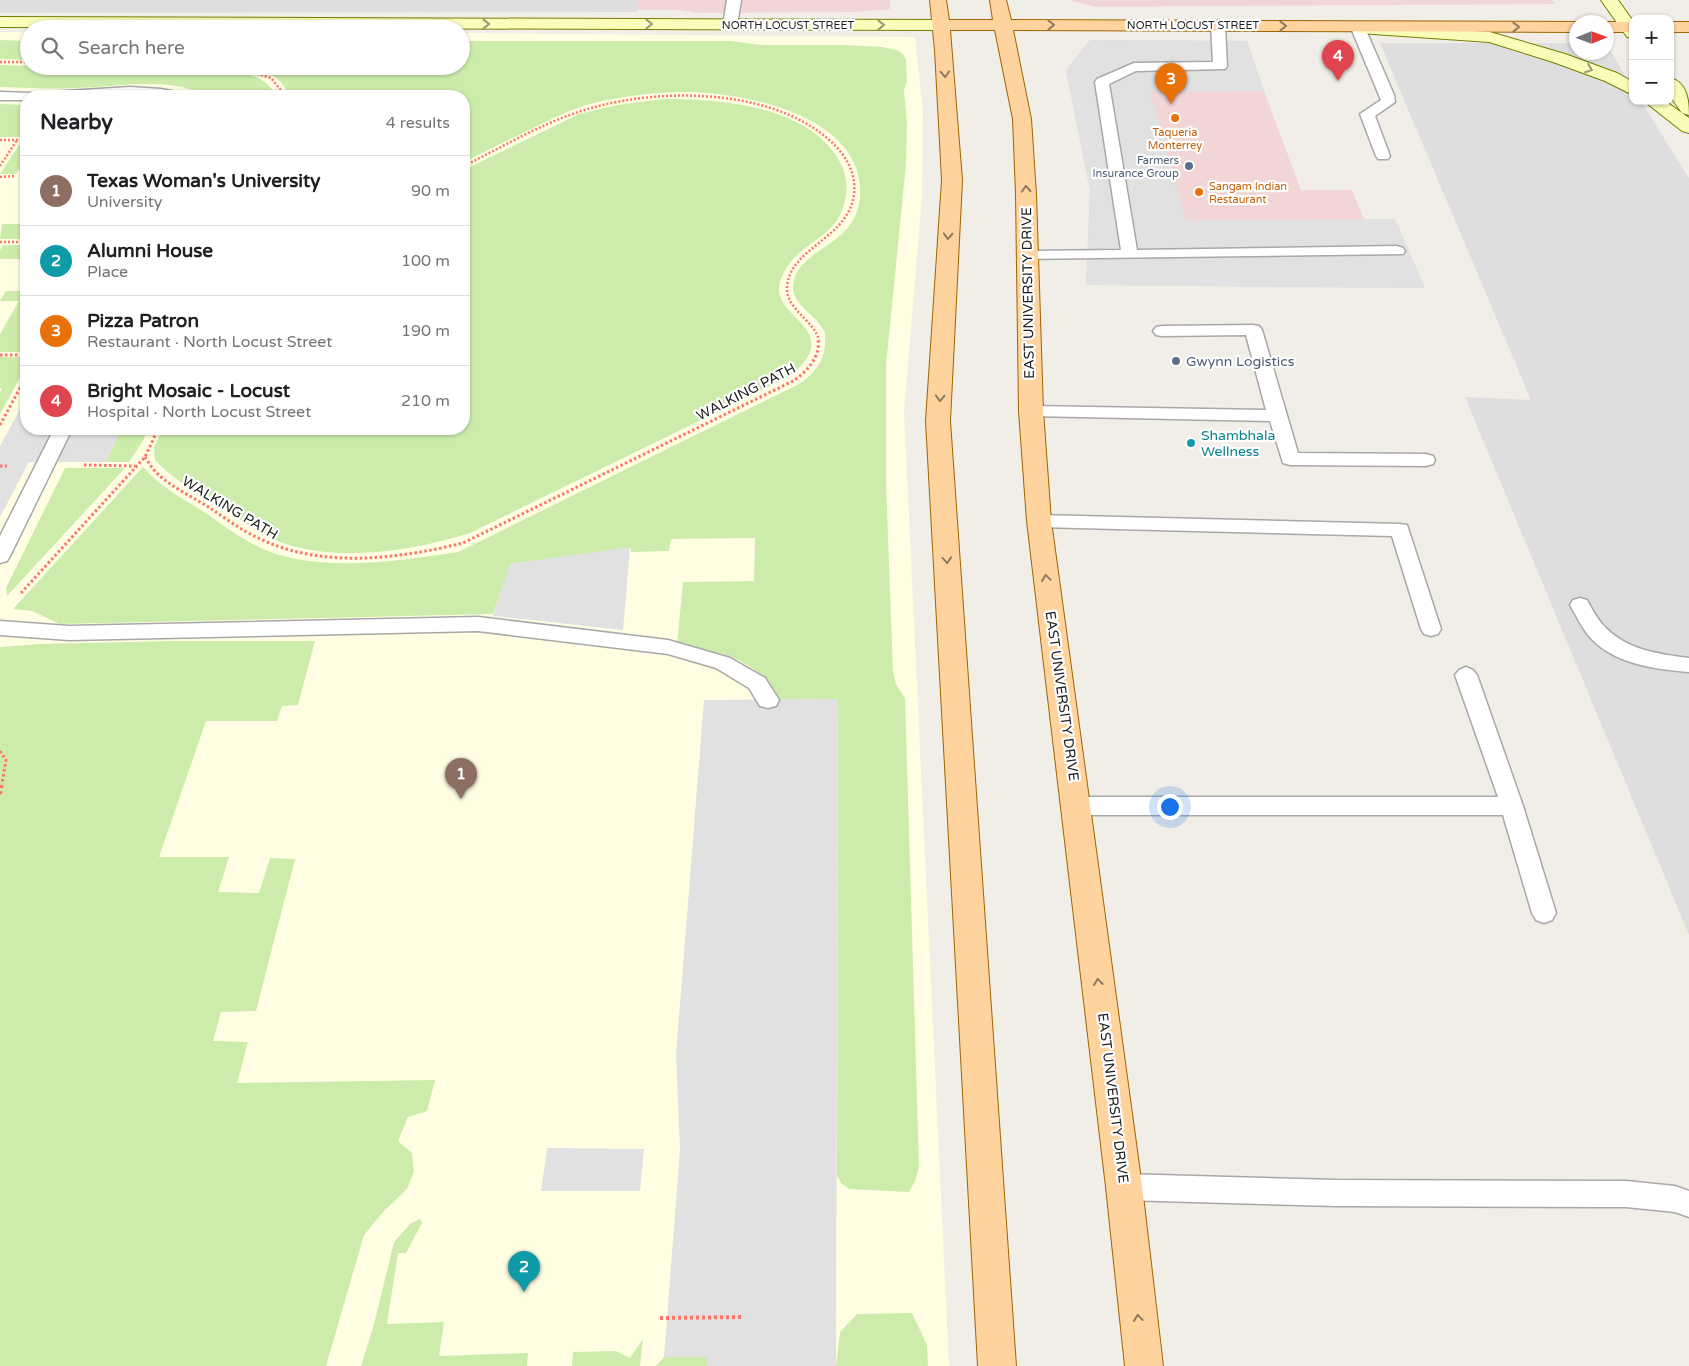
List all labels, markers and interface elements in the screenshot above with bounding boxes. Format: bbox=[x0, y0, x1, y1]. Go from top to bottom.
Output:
north arrow bbox=[1569, 15, 1614, 60]
map controls bbox=[1629, 15, 1674, 105]
button: + bbox=[1629, 15, 1674, 60]
one-way arrow bbox=[482, 19, 490, 29]
one-way arrow bbox=[645, 19, 653, 29]
street label: NORTH LOCUST STREET bbox=[722, 19, 854, 32]
street label: NORTH LOCUST STREET bbox=[1127, 19, 1259, 32]
search box bbox=[20, 20, 470, 75]
one-way arrow bbox=[878, 20, 885, 30]
one-way arrow bbox=[1047, 20, 1055, 30]
one-way arrow bbox=[1280, 21, 1287, 31]
one-way arrow bbox=[1512, 22, 1520, 32]
icon: search bbox=[38, 34, 66, 62]
text: Search here bbox=[78, 37, 185, 59]
pin: 4 bbox=[1322, 40, 1354, 81]
button: − bbox=[1629, 60, 1674, 105]
pin: 3 bbox=[1155, 63, 1187, 104]
one-way arrow bbox=[1584, 63, 1593, 73]
one-way arrow bbox=[940, 70, 951, 78]
text: Nearby bbox=[40, 110, 113, 135]
marker: Taqueria Monterrey bbox=[1169, 112, 1181, 124]
text: 4 results bbox=[386, 113, 450, 133]
place label: Taqueria Monterrey bbox=[1148, 126, 1202, 152]
place label: Farmers Insurance Group bbox=[1093, 154, 1179, 180]
marker: Farmers Insurance Group bbox=[1183, 160, 1195, 172]
text: Texas Woman's University bbox=[87, 170, 320, 192]
place label: Sangam Indian Restaurant bbox=[1209, 180, 1287, 206]
text: 1 bbox=[51, 181, 61, 201]
text: 90 m bbox=[411, 181, 450, 201]
one-way arrow bbox=[1020, 185, 1031, 193]
marker: Sangam Indian Restaurant bbox=[1193, 186, 1205, 198]
text: University bbox=[87, 192, 162, 212]
street label: EAST UNIVERSITY DRIVE bbox=[1018, 207, 1038, 379]
one-way arrow bbox=[943, 232, 954, 240]
text: Alumni House bbox=[87, 240, 213, 262]
text: 2 bbox=[51, 251, 61, 271]
text: 100 m bbox=[401, 251, 450, 271]
text: Place bbox=[87, 262, 128, 282]
text: Pizza Patron bbox=[87, 310, 199, 332]
text: 3 bbox=[51, 321, 61, 341]
text: 190 m bbox=[401, 321, 450, 341]
text: Restaurant · North Locust Street bbox=[87, 332, 332, 352]
place label: Gwynn Logistics bbox=[1186, 353, 1295, 370]
marker: Gwynn Logistics bbox=[1170, 355, 1182, 367]
street label: WALKING PATH bbox=[694, 360, 798, 424]
text: Bright Mosaic - Locust bbox=[87, 380, 290, 402]
text: 4 bbox=[51, 391, 61, 411]
text: 210 m bbox=[401, 391, 450, 411]
one-way arrow bbox=[934, 394, 945, 402]
text: Hospital · North Locust Street bbox=[87, 402, 311, 422]
place label: Shambhala Wellness bbox=[1201, 427, 1275, 460]
marker: Shambhala Wellness bbox=[1185, 437, 1197, 449]
street label: WALKING PATH bbox=[179, 473, 281, 543]
one-way arrow bbox=[942, 557, 953, 565]
one-way arrow bbox=[1041, 574, 1052, 582]
street label: EAST UNIVERSITY DRIVE bbox=[1042, 610, 1082, 782]
pin: 1 bbox=[445, 758, 477, 799]
your location bbox=[1157, 794, 1183, 820]
one-way arrow bbox=[1094, 978, 1104, 987]
street label: EAST UNIVERSITY DRIVE bbox=[1094, 1012, 1132, 1184]
pin: 2 bbox=[508, 1251, 540, 1292]
one-way arrow bbox=[1133, 1313, 1144, 1321]

